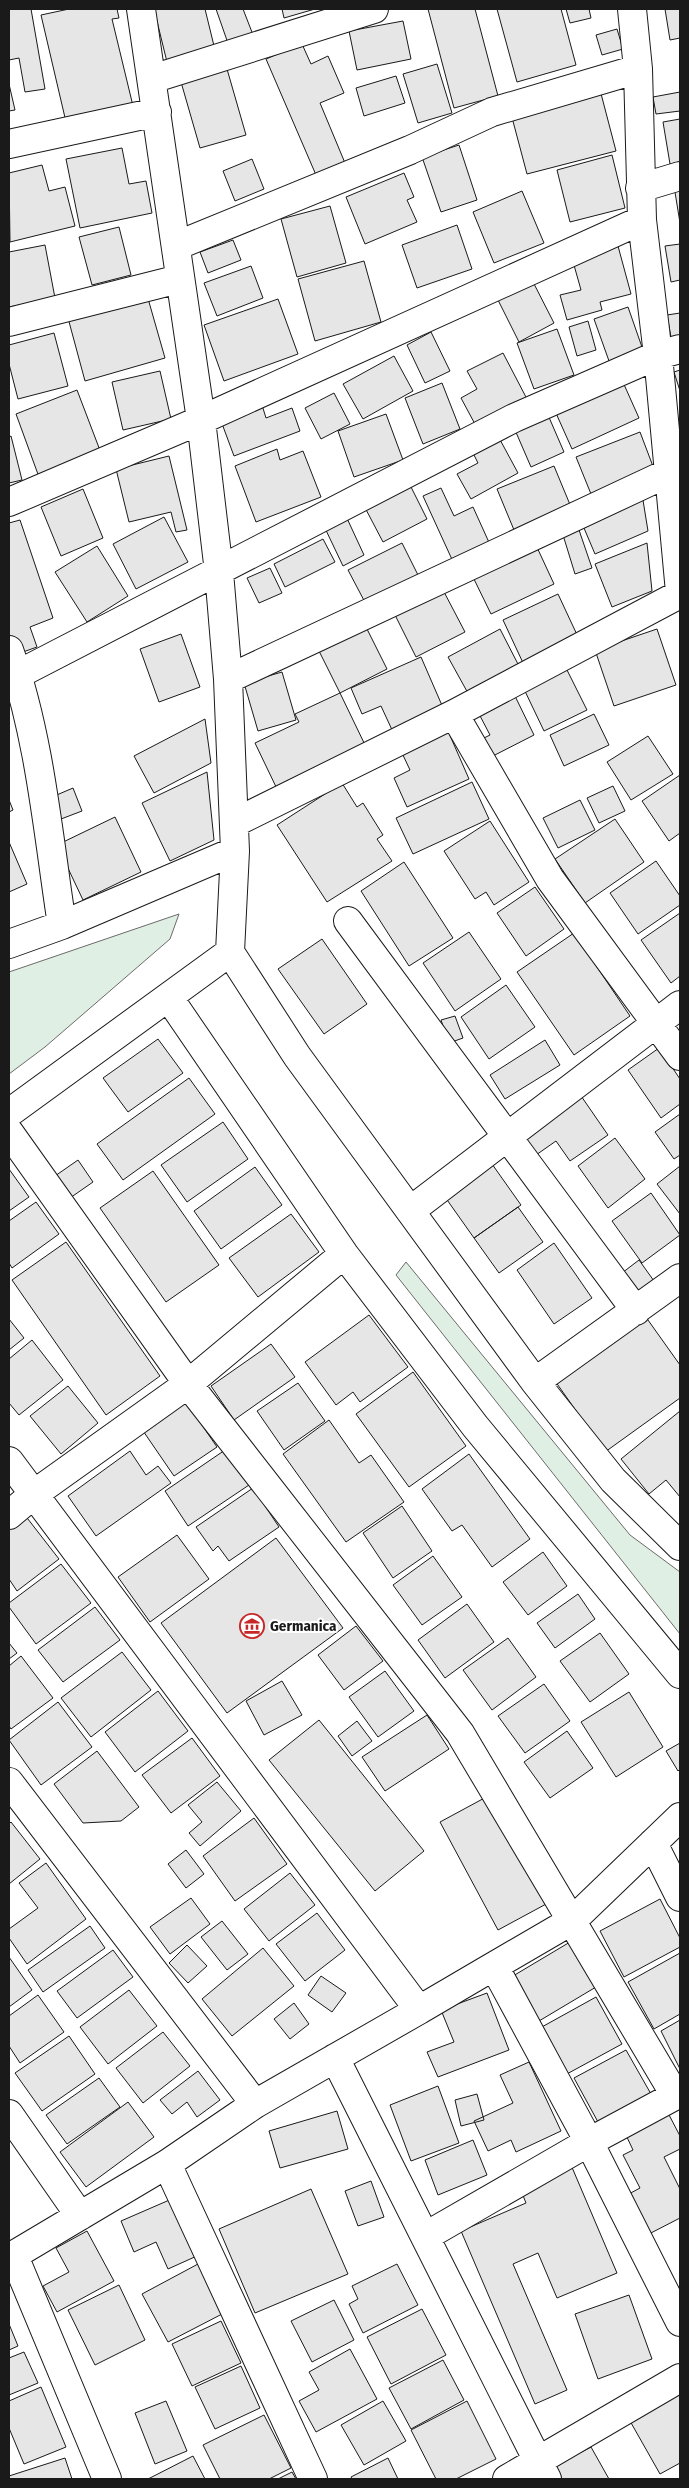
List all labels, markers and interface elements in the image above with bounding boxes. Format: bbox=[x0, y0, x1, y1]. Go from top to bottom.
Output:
museum icon: Germanica bbox=[239, 1613, 265, 1639]
place label: Germanica bbox=[270, 1617, 337, 1635]

